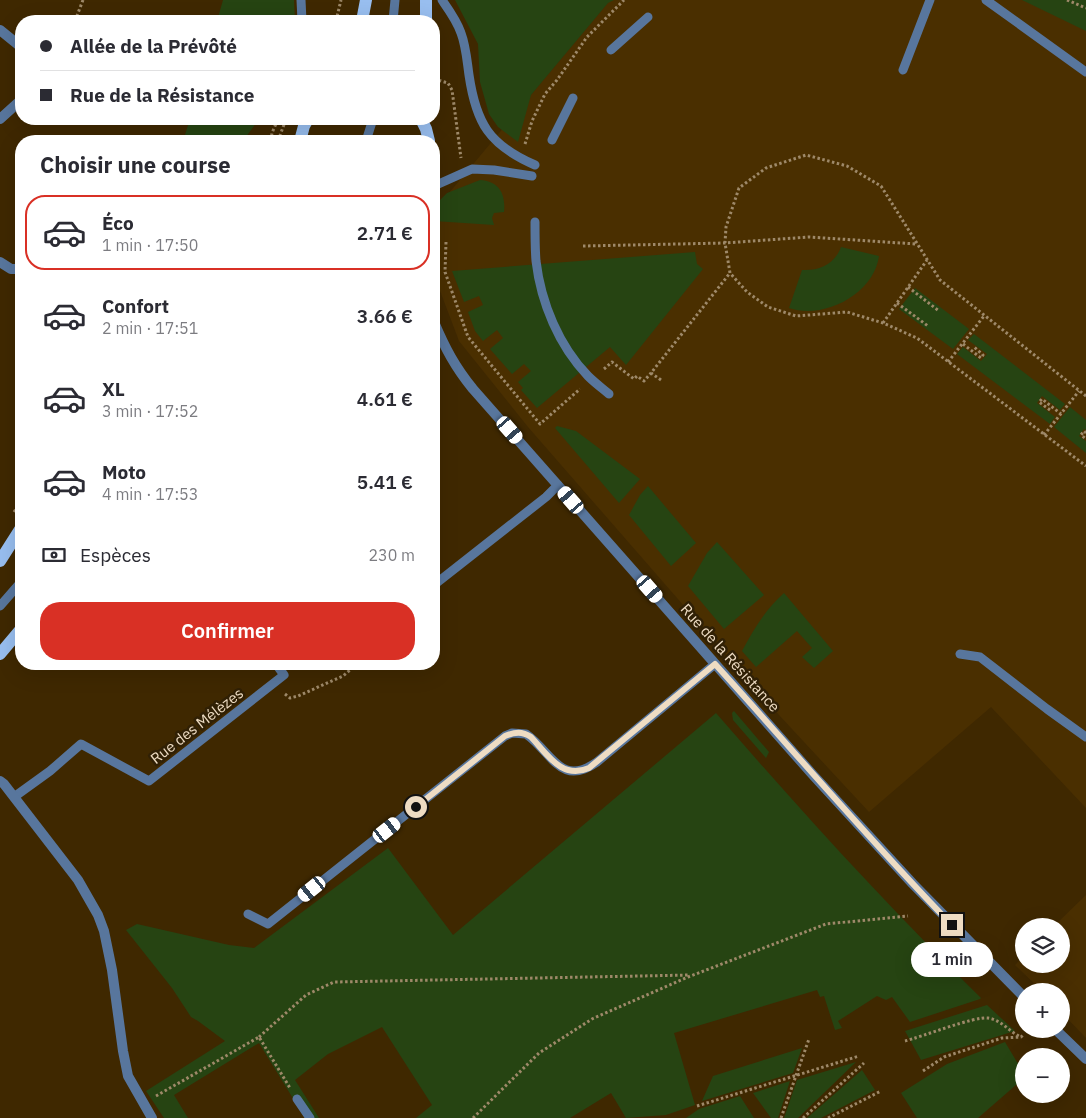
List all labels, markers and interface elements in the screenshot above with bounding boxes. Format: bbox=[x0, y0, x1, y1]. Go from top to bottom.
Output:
text: Allée de la Prévôté bbox=[70, 34, 237, 58]
text: Rue de la Résistance bbox=[70, 83, 255, 107]
text: Choisir une course bbox=[40, 150, 231, 179]
icon: car bbox=[42, 210, 87, 255]
text: Éco bbox=[102, 211, 134, 235]
text: 2.71 € bbox=[357, 221, 413, 245]
text: 1 min · 17:50 bbox=[102, 235, 198, 255]
icon: car bbox=[42, 293, 87, 338]
text: Confort bbox=[102, 294, 169, 318]
text: 3.66 € bbox=[357, 304, 413, 328]
text: 2 min · 17:51 bbox=[102, 318, 198, 338]
icon: car bbox=[42, 376, 87, 421]
text: XL bbox=[102, 377, 125, 401]
text: 4.61 € bbox=[357, 387, 413, 411]
text: 3 min · 17:52 bbox=[102, 401, 198, 421]
car bbox=[494, 414, 525, 446]
icon: car bbox=[42, 459, 87, 504]
text: Moto bbox=[102, 460, 146, 484]
text: 5.41 € bbox=[357, 470, 413, 494]
text: 4 min · 17:53 bbox=[102, 484, 198, 504]
car bbox=[555, 484, 586, 516]
icon: cash bbox=[40, 541, 68, 569]
text: Espèces bbox=[80, 543, 151, 567]
text: 230 m bbox=[368, 545, 415, 565]
car bbox=[634, 573, 665, 605]
street label: Rue de la Résistance bbox=[677, 600, 784, 716]
button: Confirmer bbox=[40, 602, 415, 660]
street label: Rue des Mélèzes bbox=[146, 683, 247, 768]
route start bbox=[405, 796, 427, 818]
car bbox=[370, 815, 403, 845]
car bbox=[295, 874, 328, 904]
route end bbox=[941, 914, 963, 936]
map controls bbox=[1015, 918, 1070, 1103]
button: layers bbox=[1015, 918, 1070, 973]
callout: 1 min bbox=[911, 942, 993, 978]
text: 1 min bbox=[931, 949, 973, 969]
button: + bbox=[1015, 983, 1070, 1038]
button: − bbox=[1015, 1048, 1070, 1103]

